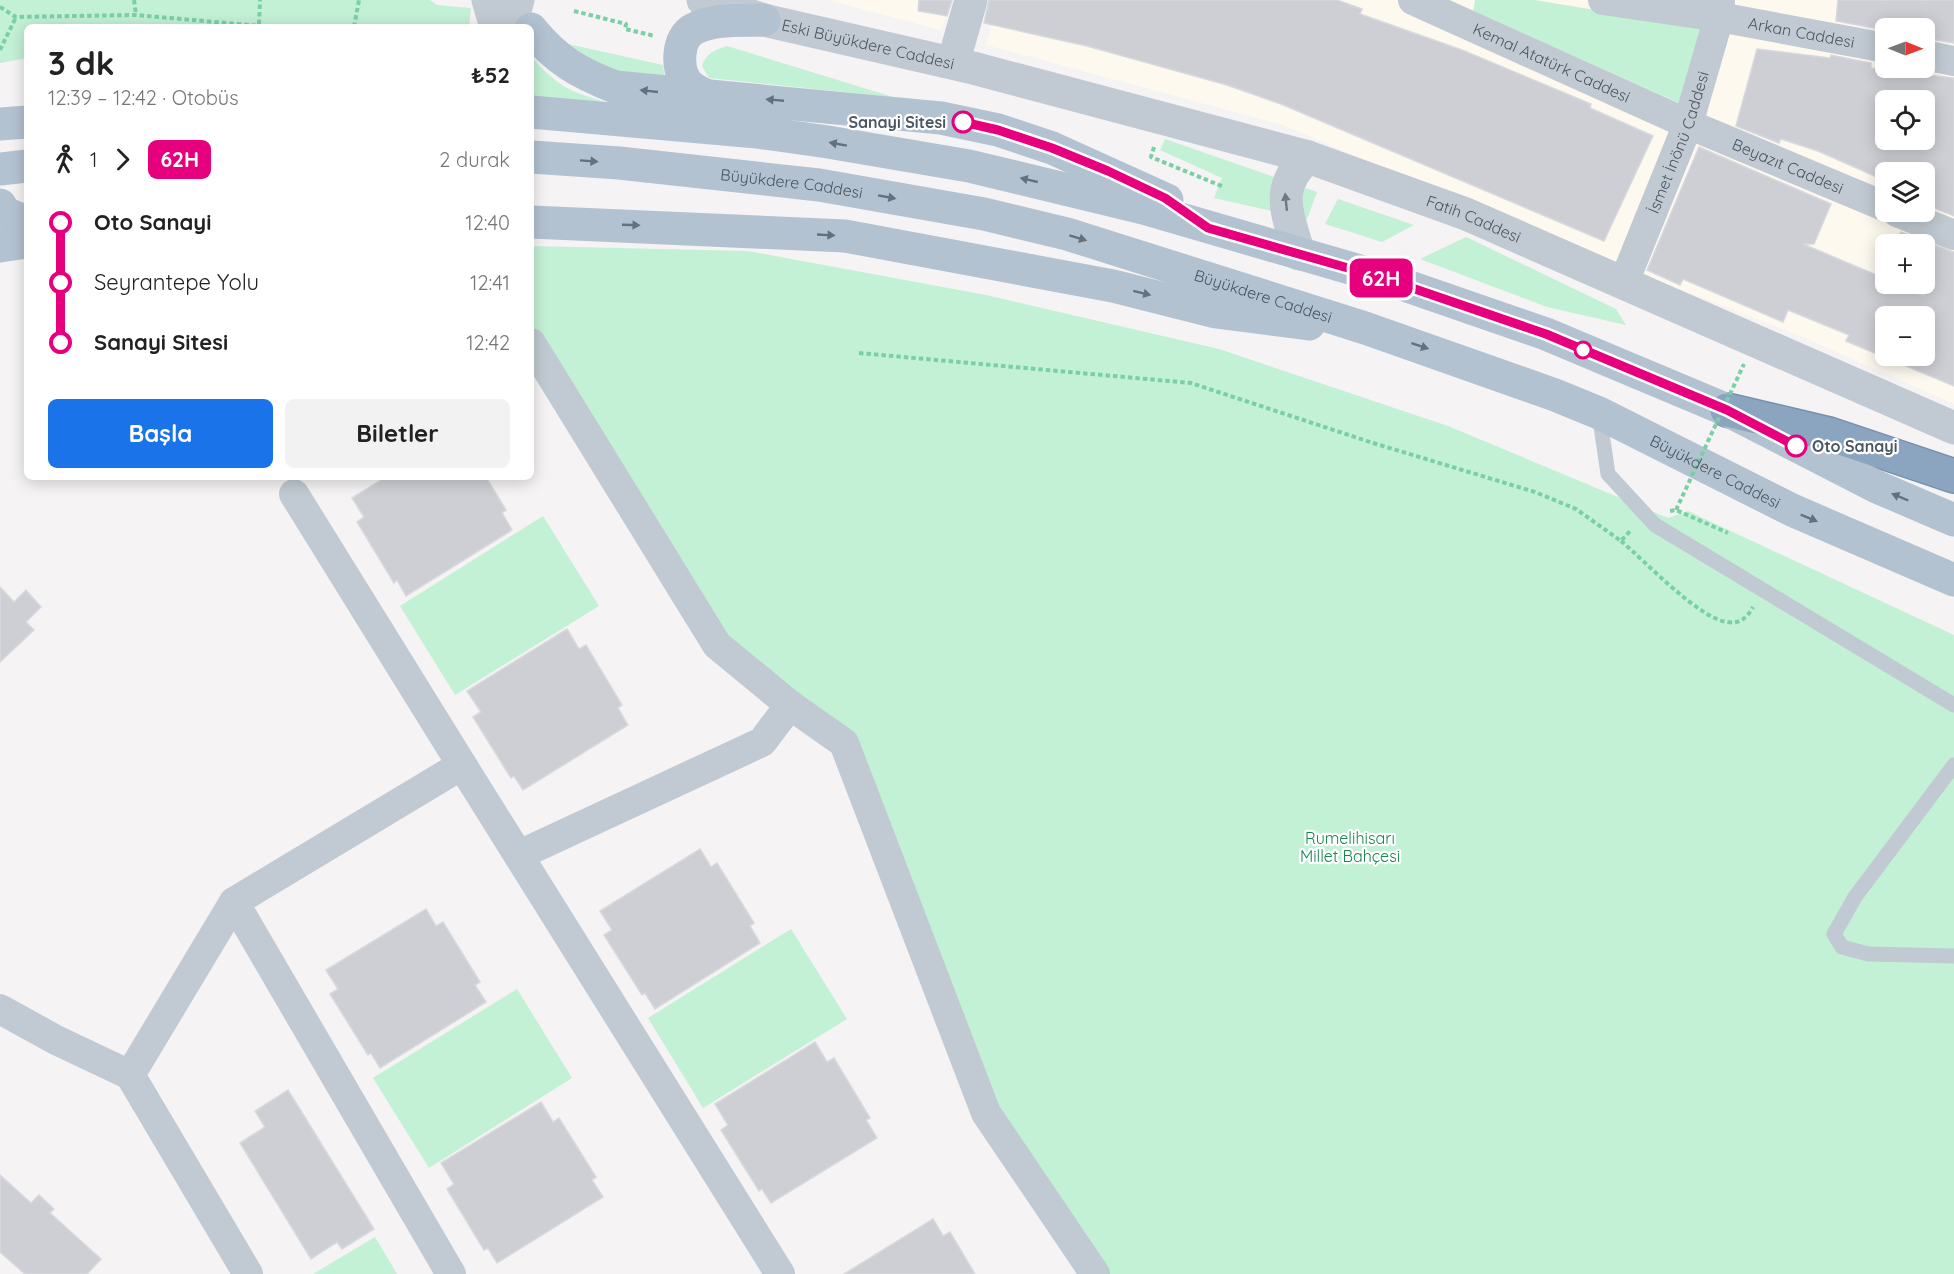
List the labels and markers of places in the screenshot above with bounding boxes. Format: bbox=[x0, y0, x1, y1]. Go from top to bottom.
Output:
marker: Sanayi Sitesi bbox=[952, 111, 974, 133]
place label: Sanayi Sitesi bbox=[848, 112, 946, 132]
unlabelled marker bbox=[1574, 341, 1592, 359]
marker: Oto Sanayi bbox=[1785, 435, 1807, 457]
place label: Oto Sanayi bbox=[1812, 436, 1897, 456]

